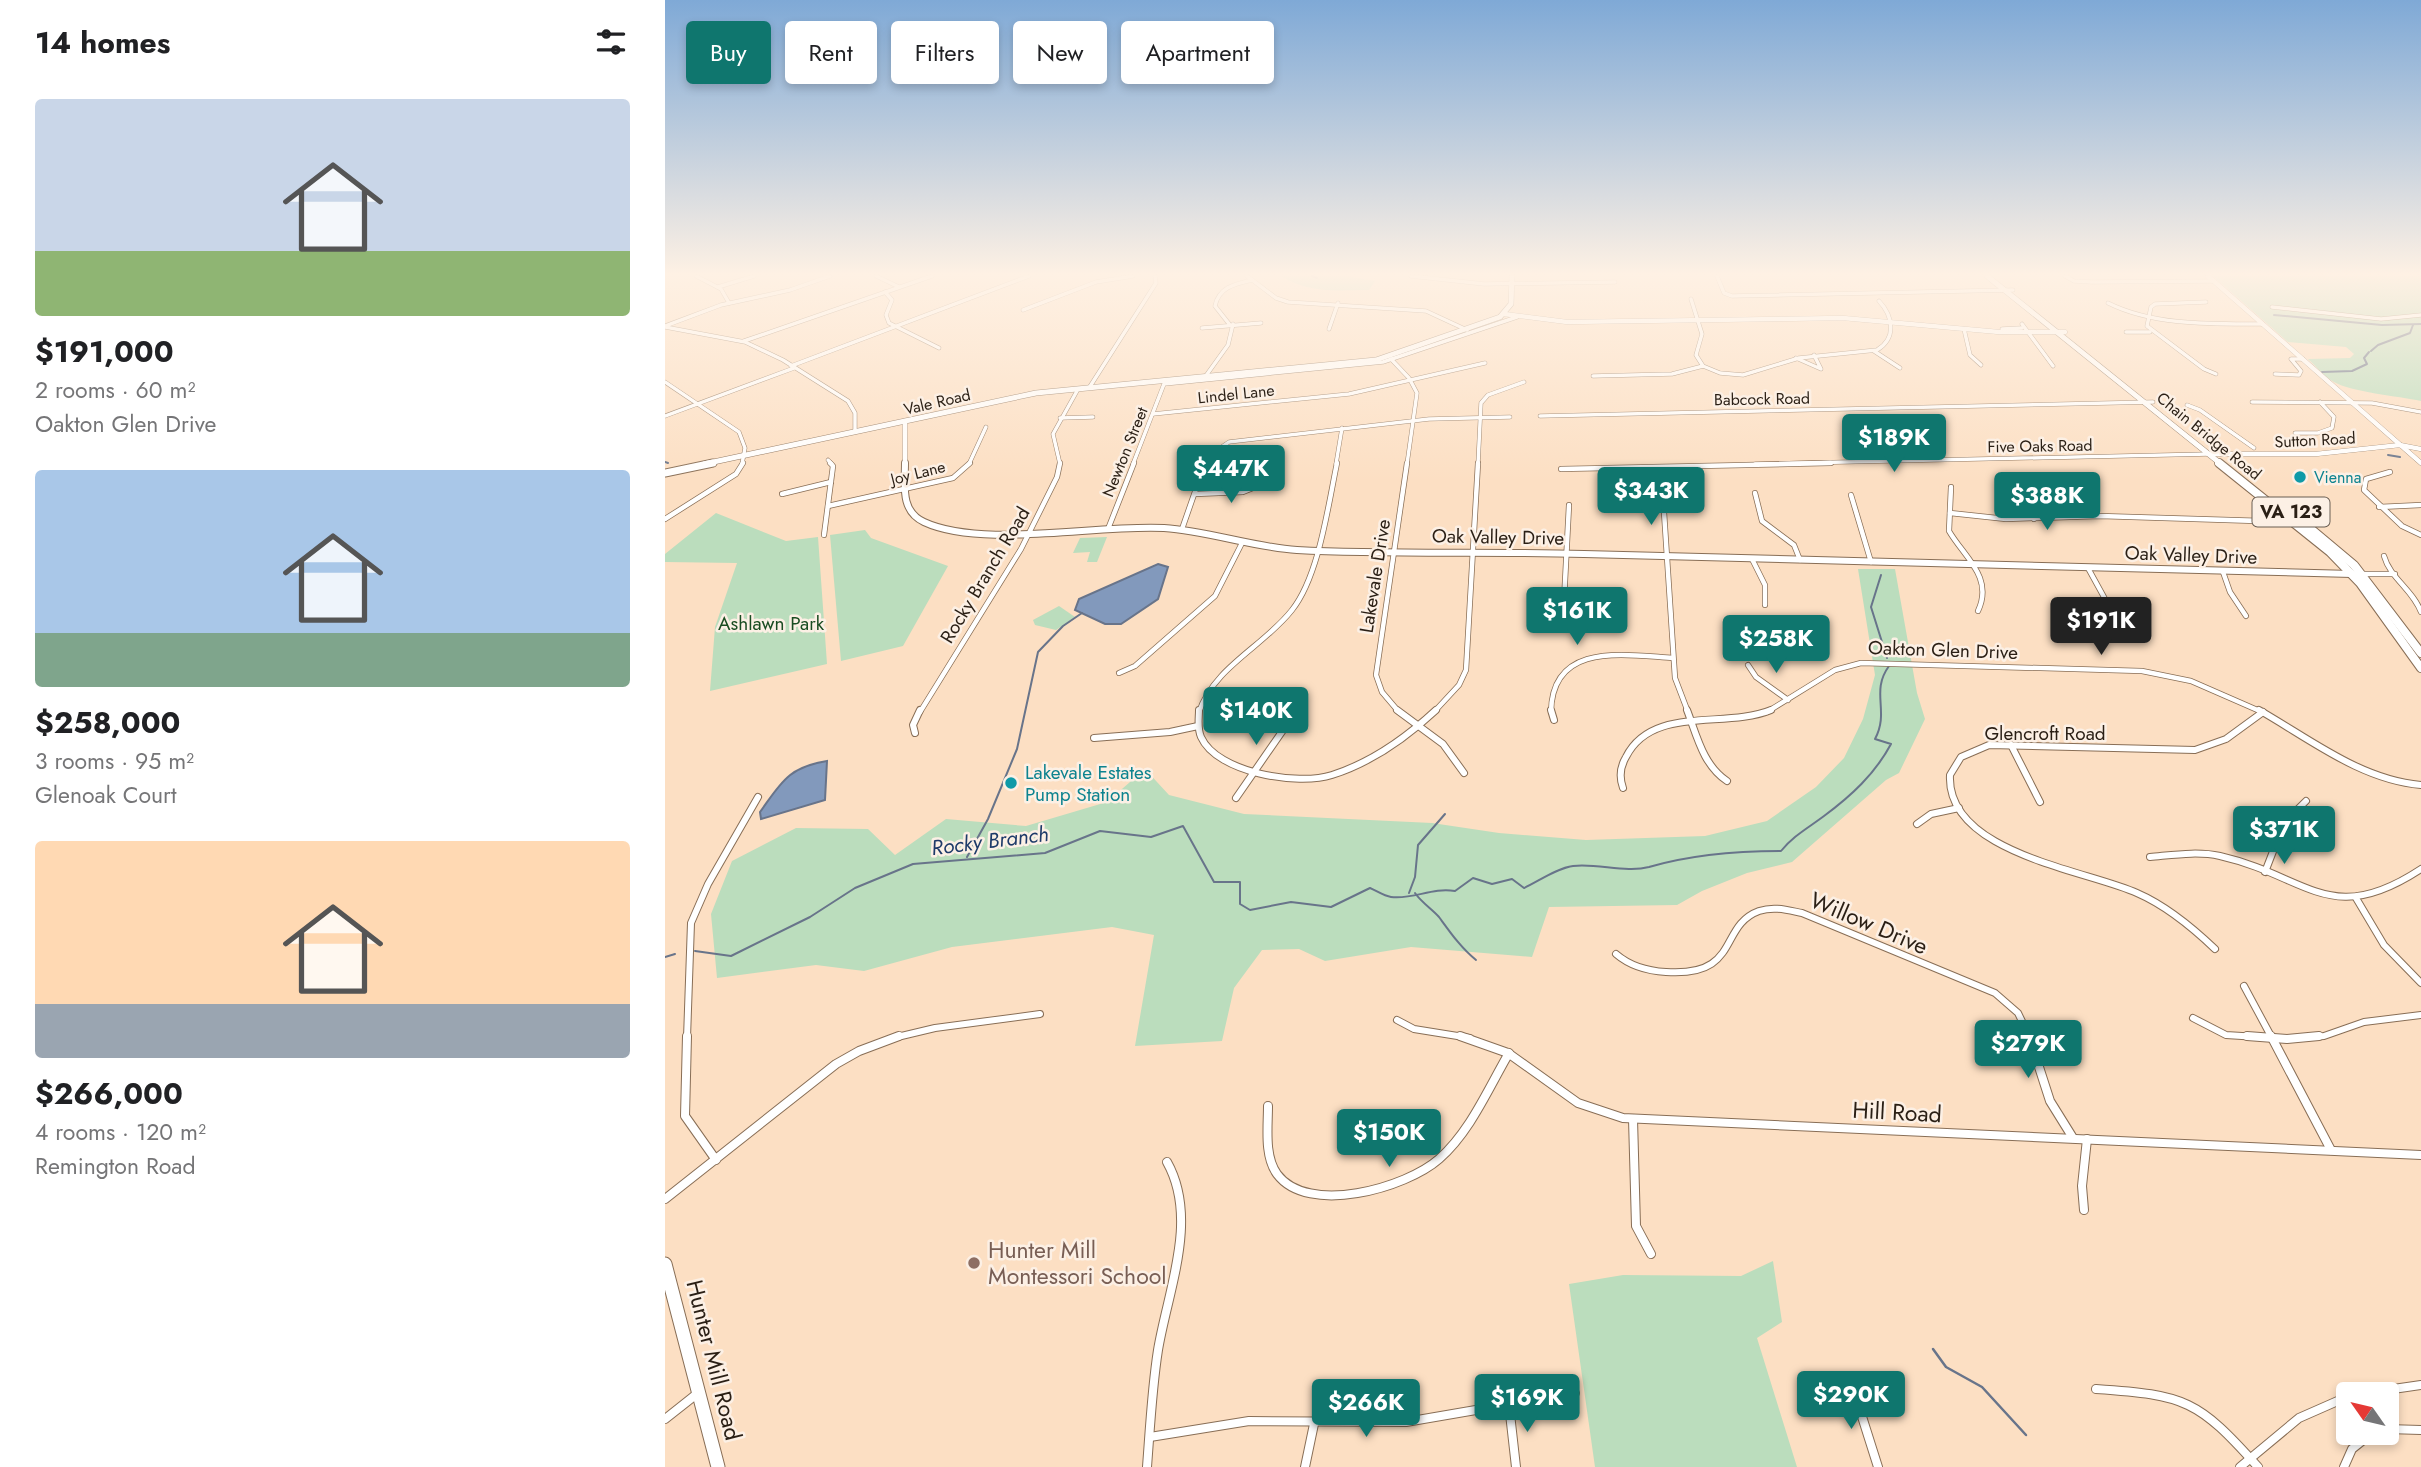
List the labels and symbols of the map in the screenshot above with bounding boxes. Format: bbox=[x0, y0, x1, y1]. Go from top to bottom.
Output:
street label: Lindel Lane bbox=[1196, 379, 1276, 409]
street label: Vale Road bbox=[901, 383, 973, 421]
street label: Babcock Road bbox=[1714, 387, 1810, 411]
street label: Chain Bridge Road bbox=[2152, 387, 2266, 485]
street label: Newton Street bbox=[1096, 403, 1154, 500]
pin: $189K bbox=[1845, 414, 1943, 474]
street label: Sutton Road bbox=[2274, 426, 2356, 454]
street label: Five Oaks Road bbox=[1987, 434, 2093, 458]
pin: $447K bbox=[1182, 446, 1280, 505]
street label: Joy Lane bbox=[886, 455, 948, 491]
place label: Vienna bbox=[2314, 466, 2361, 489]
pin: $343K bbox=[1602, 468, 1700, 527]
marker: Vienna bbox=[2292, 469, 2308, 485]
pin: $388K bbox=[1998, 472, 2096, 532]
road number: VA 123 bbox=[2253, 498, 2329, 526]
street label: Rocky Branch Road bbox=[934, 502, 1036, 648]
street label: Lakevale Drive bbox=[1353, 517, 1397, 635]
street label: Oak Valley Drive bbox=[1432, 522, 1565, 552]
street label: Oak Valley Drive bbox=[2124, 539, 2258, 571]
pin: $161K bbox=[1528, 588, 1626, 647]
pin: $191K bbox=[2052, 598, 2150, 657]
park label: Ashlawn Park bbox=[718, 610, 825, 637]
pin: $258K bbox=[1727, 616, 1825, 675]
street label: Oakton Glen Drive bbox=[1868, 634, 2019, 666]
pin: $140K bbox=[1207, 688, 1305, 747]
street label: Glencroft Road bbox=[1984, 720, 2106, 747]
place label: Lakevale Estates Pump Station bbox=[1025, 759, 1152, 808]
marker: Lakevale Estates Pump Station bbox=[1003, 775, 1019, 791]
pin: $371K bbox=[2235, 806, 2333, 866]
water label: Rocky Branch bbox=[930, 819, 1050, 863]
street label: Willow Drive bbox=[1805, 883, 1933, 963]
pin: $279K bbox=[1979, 1020, 2077, 1080]
street label: Hill Road bbox=[1851, 1093, 1943, 1131]
pin: $150K bbox=[1340, 1110, 1438, 1169]
place label: Hunter Mill Montessori School bbox=[988, 1233, 1167, 1293]
marker: Hunter Mill Montessori School bbox=[966, 1255, 982, 1271]
street label: Hunter Mill Road bbox=[678, 1276, 750, 1444]
pin: $290K bbox=[1802, 1372, 1900, 1431]
pin: $169K bbox=[1478, 1374, 1576, 1434]
pin: $266K bbox=[1317, 1380, 1415, 1439]
north arrow bbox=[2336, 1382, 2399, 1446]

